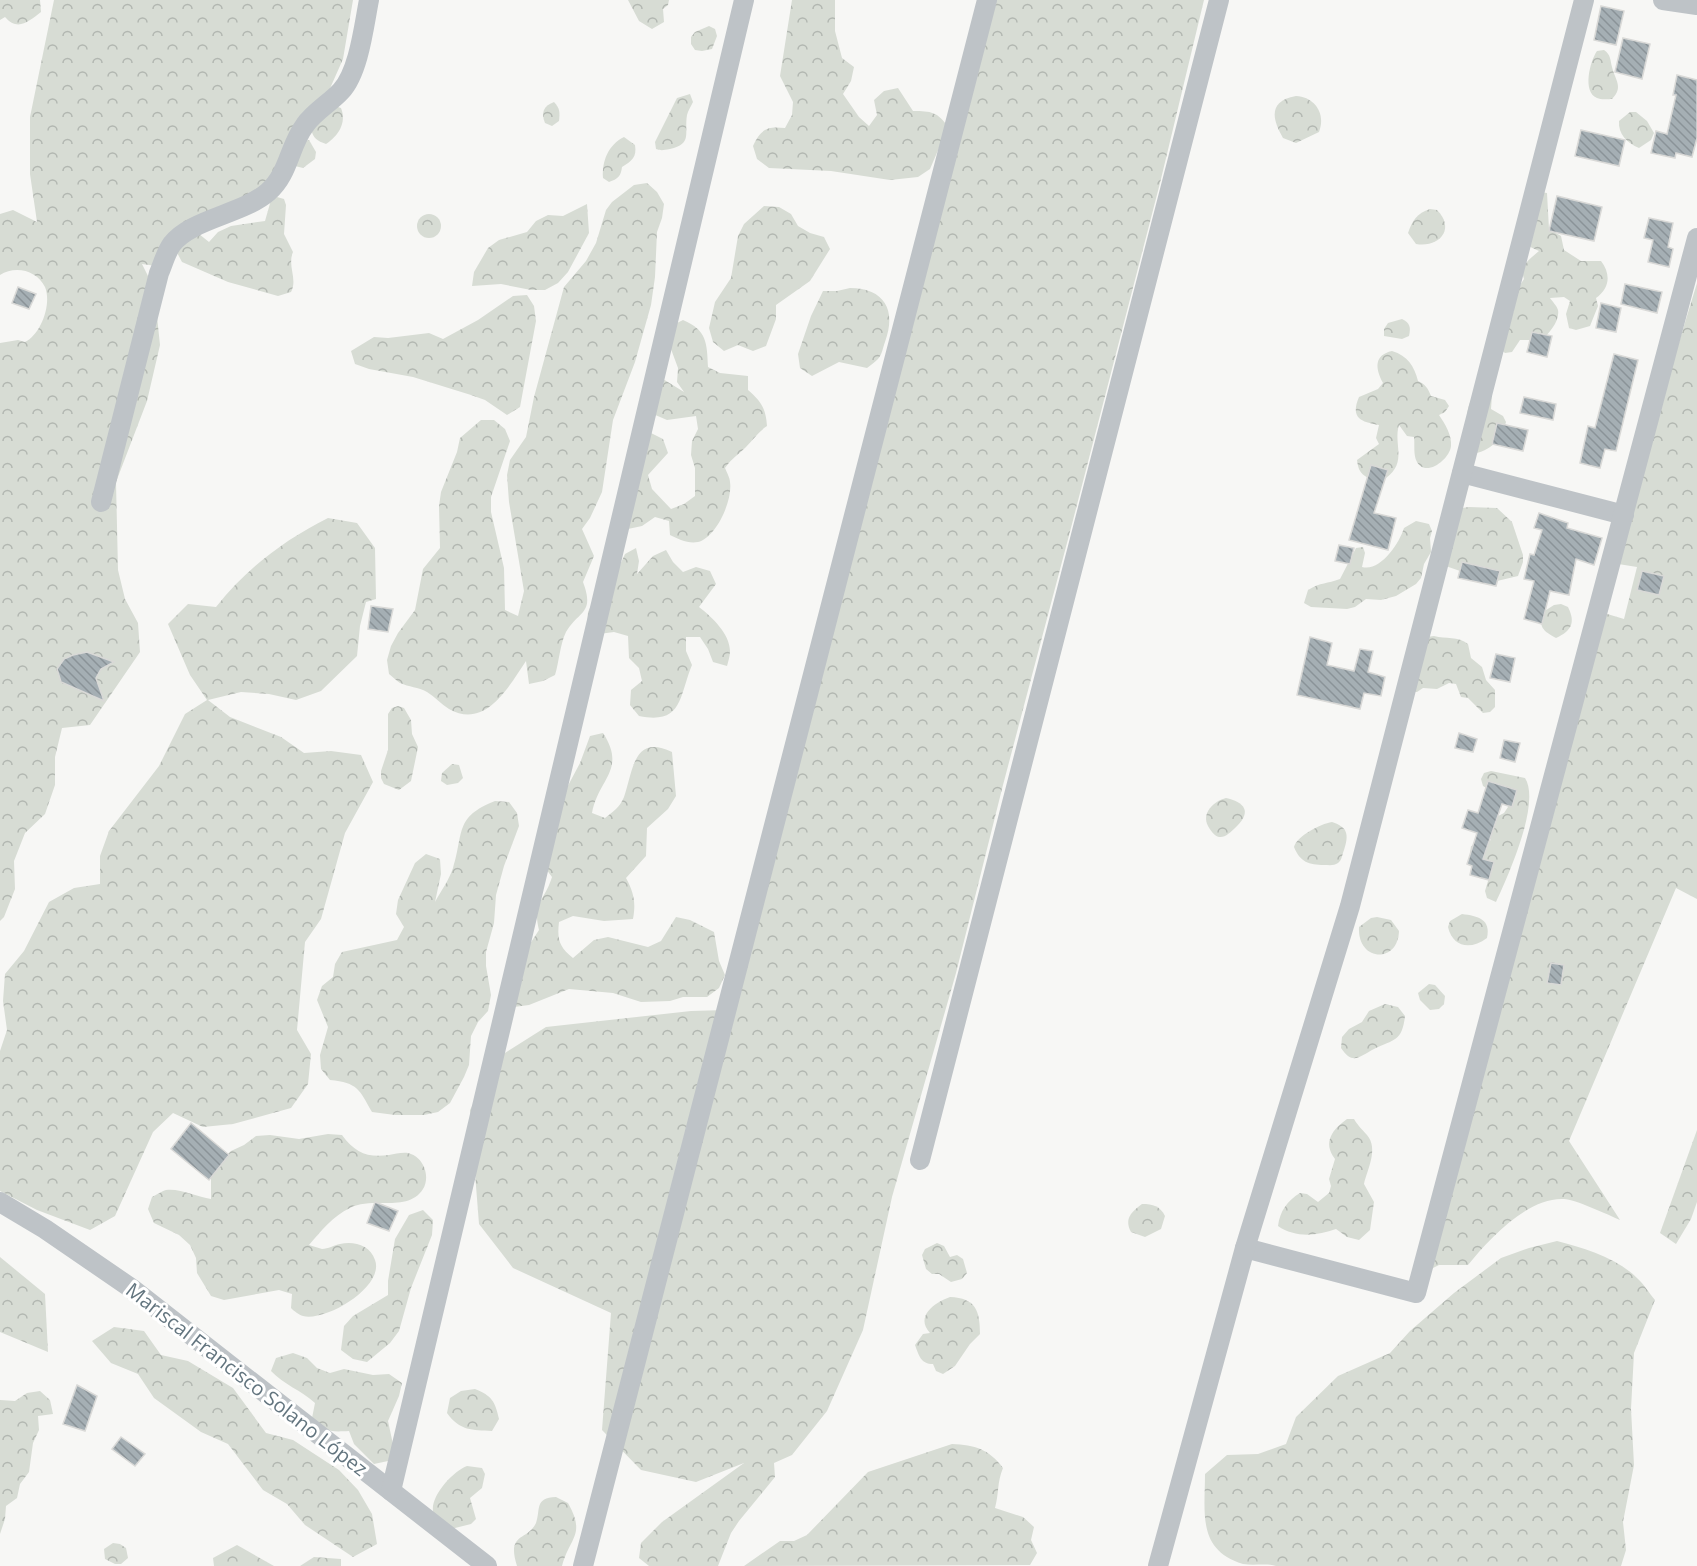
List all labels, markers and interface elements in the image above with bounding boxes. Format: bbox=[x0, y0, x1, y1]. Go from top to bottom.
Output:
street label: Mariscal Francisco Solano López bbox=[121, 1276, 373, 1482]

